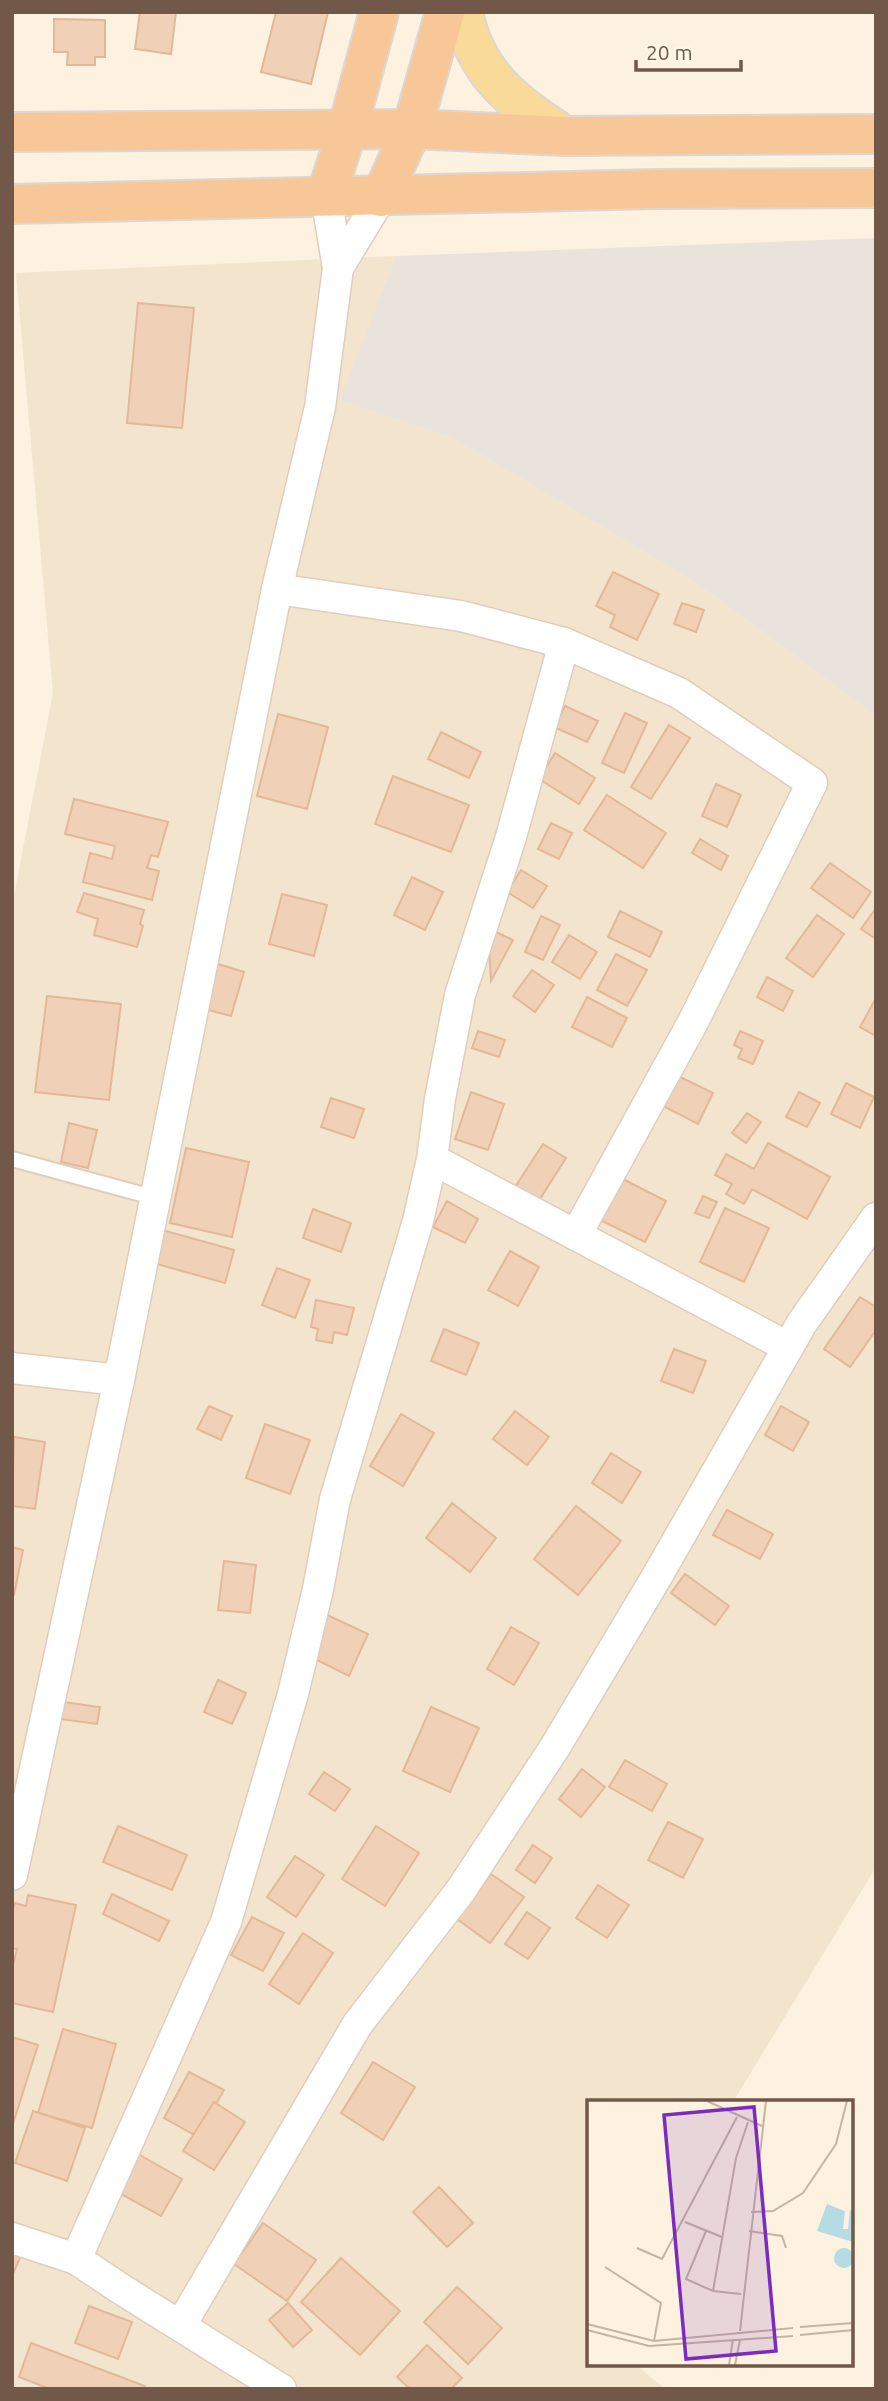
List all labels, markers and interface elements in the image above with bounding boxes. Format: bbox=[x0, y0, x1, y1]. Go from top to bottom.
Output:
scale bar bbox=[636, 28, 741, 72]
text: 20 m bbox=[646, 40, 693, 64]
inset map bbox=[587, 2100, 853, 2366]

